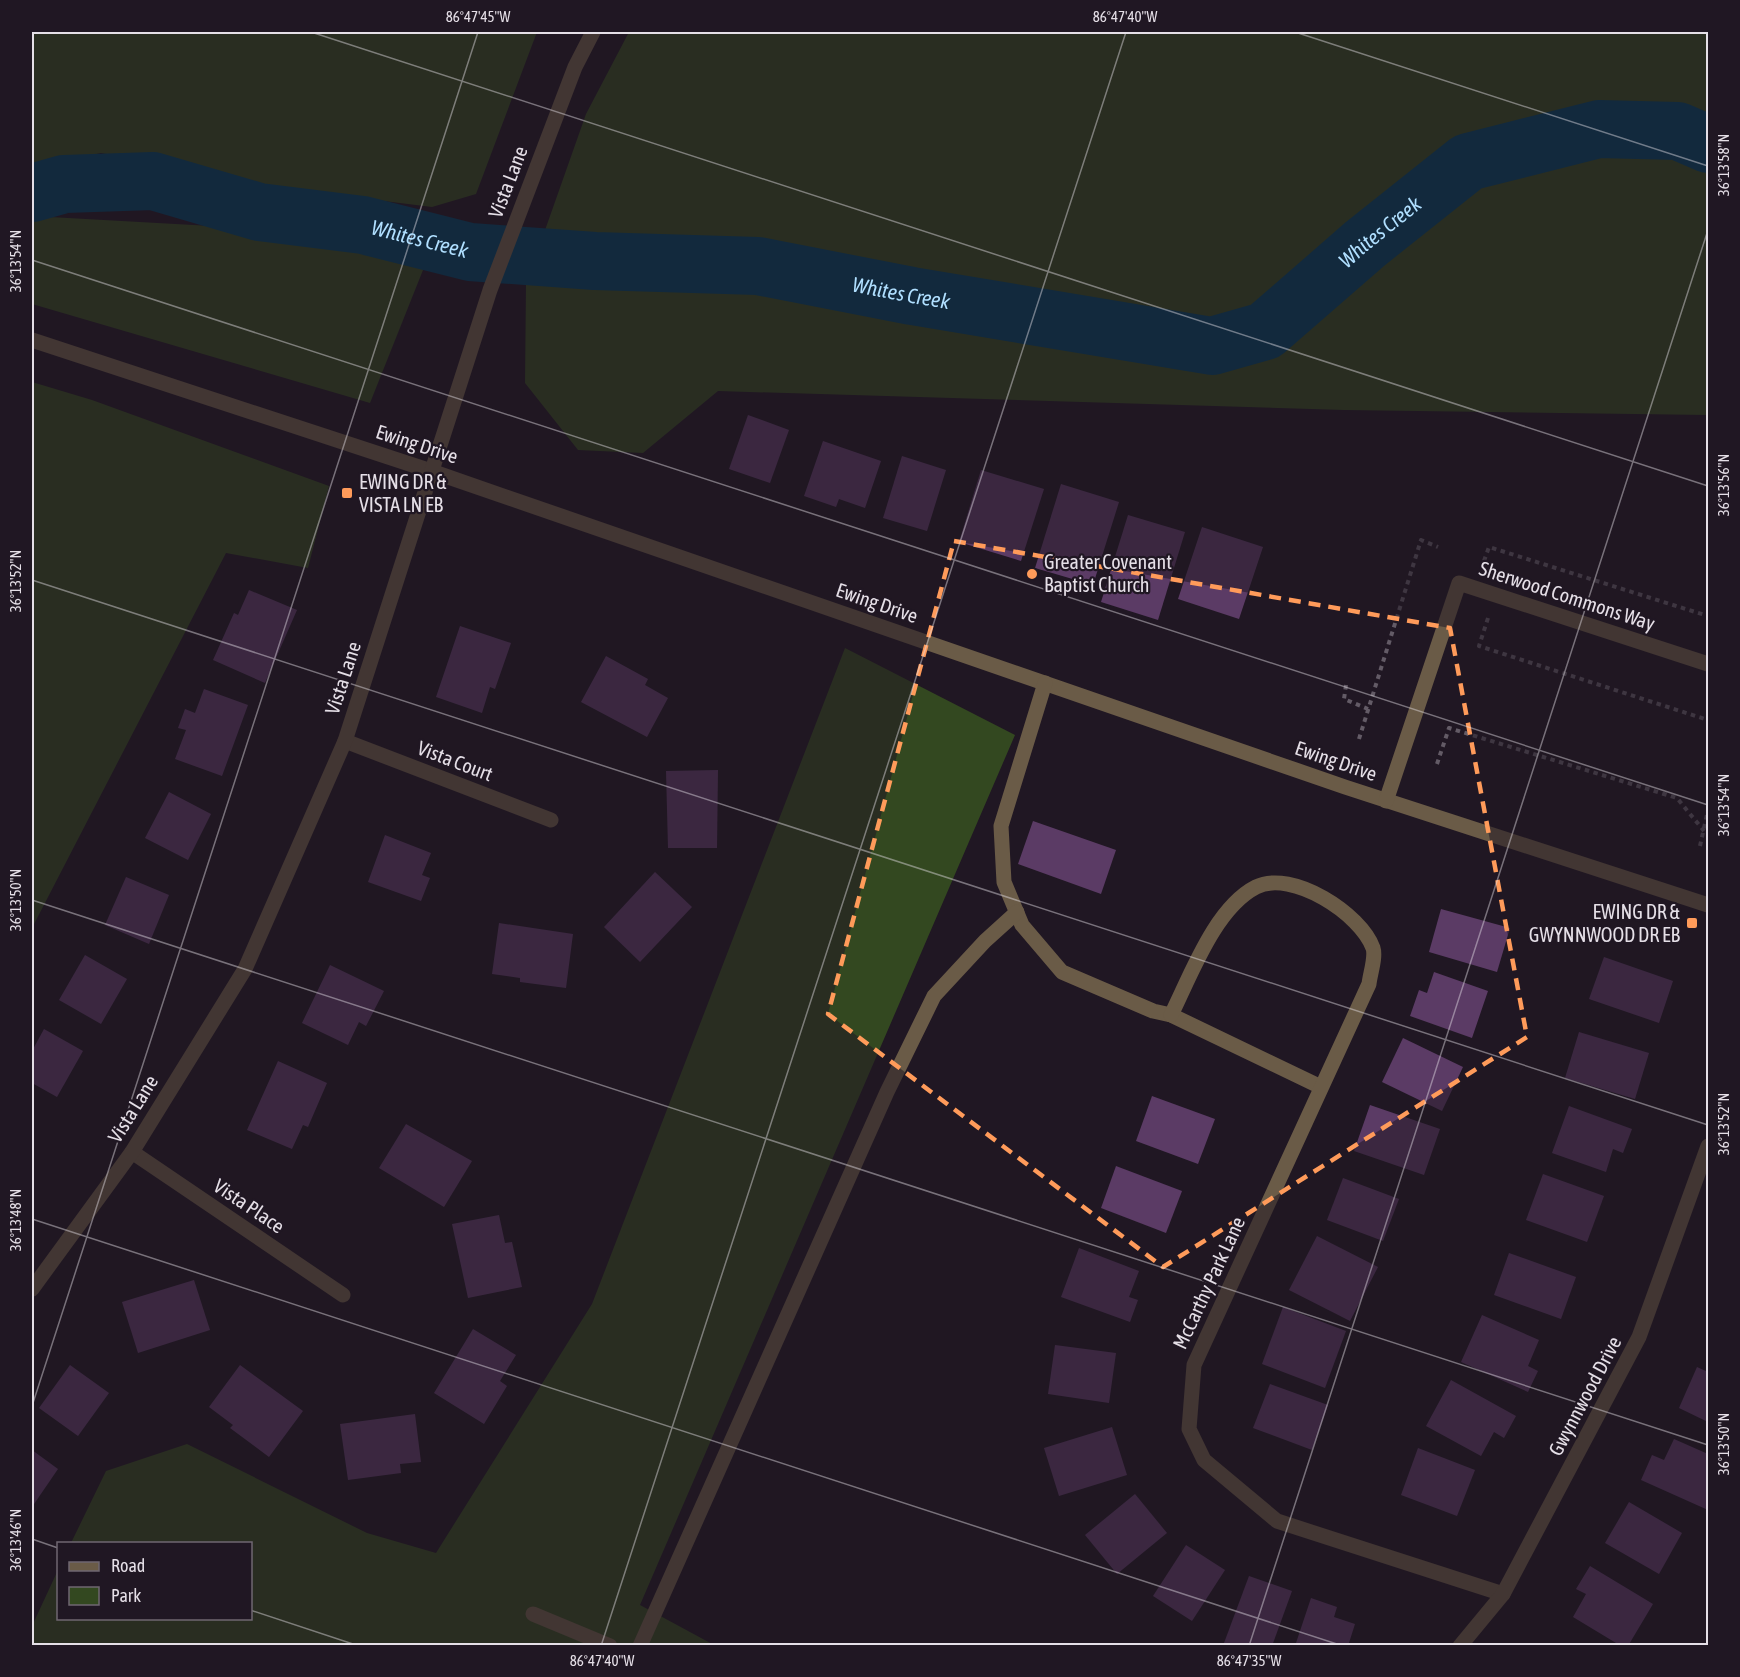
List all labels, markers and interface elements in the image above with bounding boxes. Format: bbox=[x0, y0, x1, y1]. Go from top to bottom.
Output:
text: 86°47'45"W bbox=[446, 8, 510, 25]
text: 86°47'40"W bbox=[1093, 8, 1157, 25]
text: 36°13'58"N bbox=[1715, 134, 1732, 196]
street label: Vista Lane bbox=[483, 143, 532, 221]
water label: Whites Creek bbox=[1334, 191, 1426, 272]
water label: Whites Creek bbox=[369, 215, 472, 262]
text: 36°13'54"N bbox=[7, 230, 24, 292]
water label: Whites Creek bbox=[850, 272, 953, 313]
street label: Ewing Drive bbox=[373, 419, 461, 468]
text: 36°13'56"N bbox=[1715, 454, 1732, 516]
place label: EWING DR & VISTA LN EB bbox=[359, 470, 447, 516]
marker: EWING DR & VISTA LN EB bbox=[340, 486, 354, 500]
text: 36°13'52"N bbox=[7, 550, 24, 612]
place label: Greater Covenant Baptist Church bbox=[1044, 550, 1172, 596]
street label: Sherwood Commons Way bbox=[1476, 556, 1658, 635]
marker: Greater Covenant Baptist Church bbox=[1025, 567, 1039, 581]
street label: Ewing Drive bbox=[833, 578, 921, 627]
street label: Vista Lane bbox=[320, 639, 365, 717]
street label: Vista Court bbox=[414, 736, 496, 785]
street label: Ewing Drive bbox=[1292, 736, 1380, 785]
text: 36°13'54"N bbox=[1715, 774, 1732, 836]
text: 36°13'50"N bbox=[7, 869, 24, 931]
place label: EWING DR & GWYNNWOOD DR EB bbox=[1529, 900, 1681, 946]
marker: EWING DR & GWYNNWOOD DR EB bbox=[1685, 916, 1699, 930]
street label: Vista Lane bbox=[103, 1071, 162, 1147]
text: 36°13'52"N bbox=[1715, 1093, 1732, 1155]
street label: Vista Place bbox=[210, 1174, 289, 1238]
text: 36°13'48"N bbox=[7, 1189, 24, 1251]
street label: McCarthy Park Lane bbox=[1168, 1213, 1249, 1353]
street label: Gwynnwood Drive bbox=[1543, 1332, 1626, 1459]
text: 36°13'50"N bbox=[1715, 1413, 1732, 1475]
text: 36°13'46"N bbox=[7, 1509, 24, 1571]
legend bbox=[57, 1542, 252, 1620]
text: Road bbox=[111, 1555, 145, 1576]
text: Park bbox=[111, 1585, 141, 1606]
text: 86°47'40"W bbox=[570, 1652, 634, 1669]
text: 86°47'35"W bbox=[1217, 1652, 1281, 1669]

